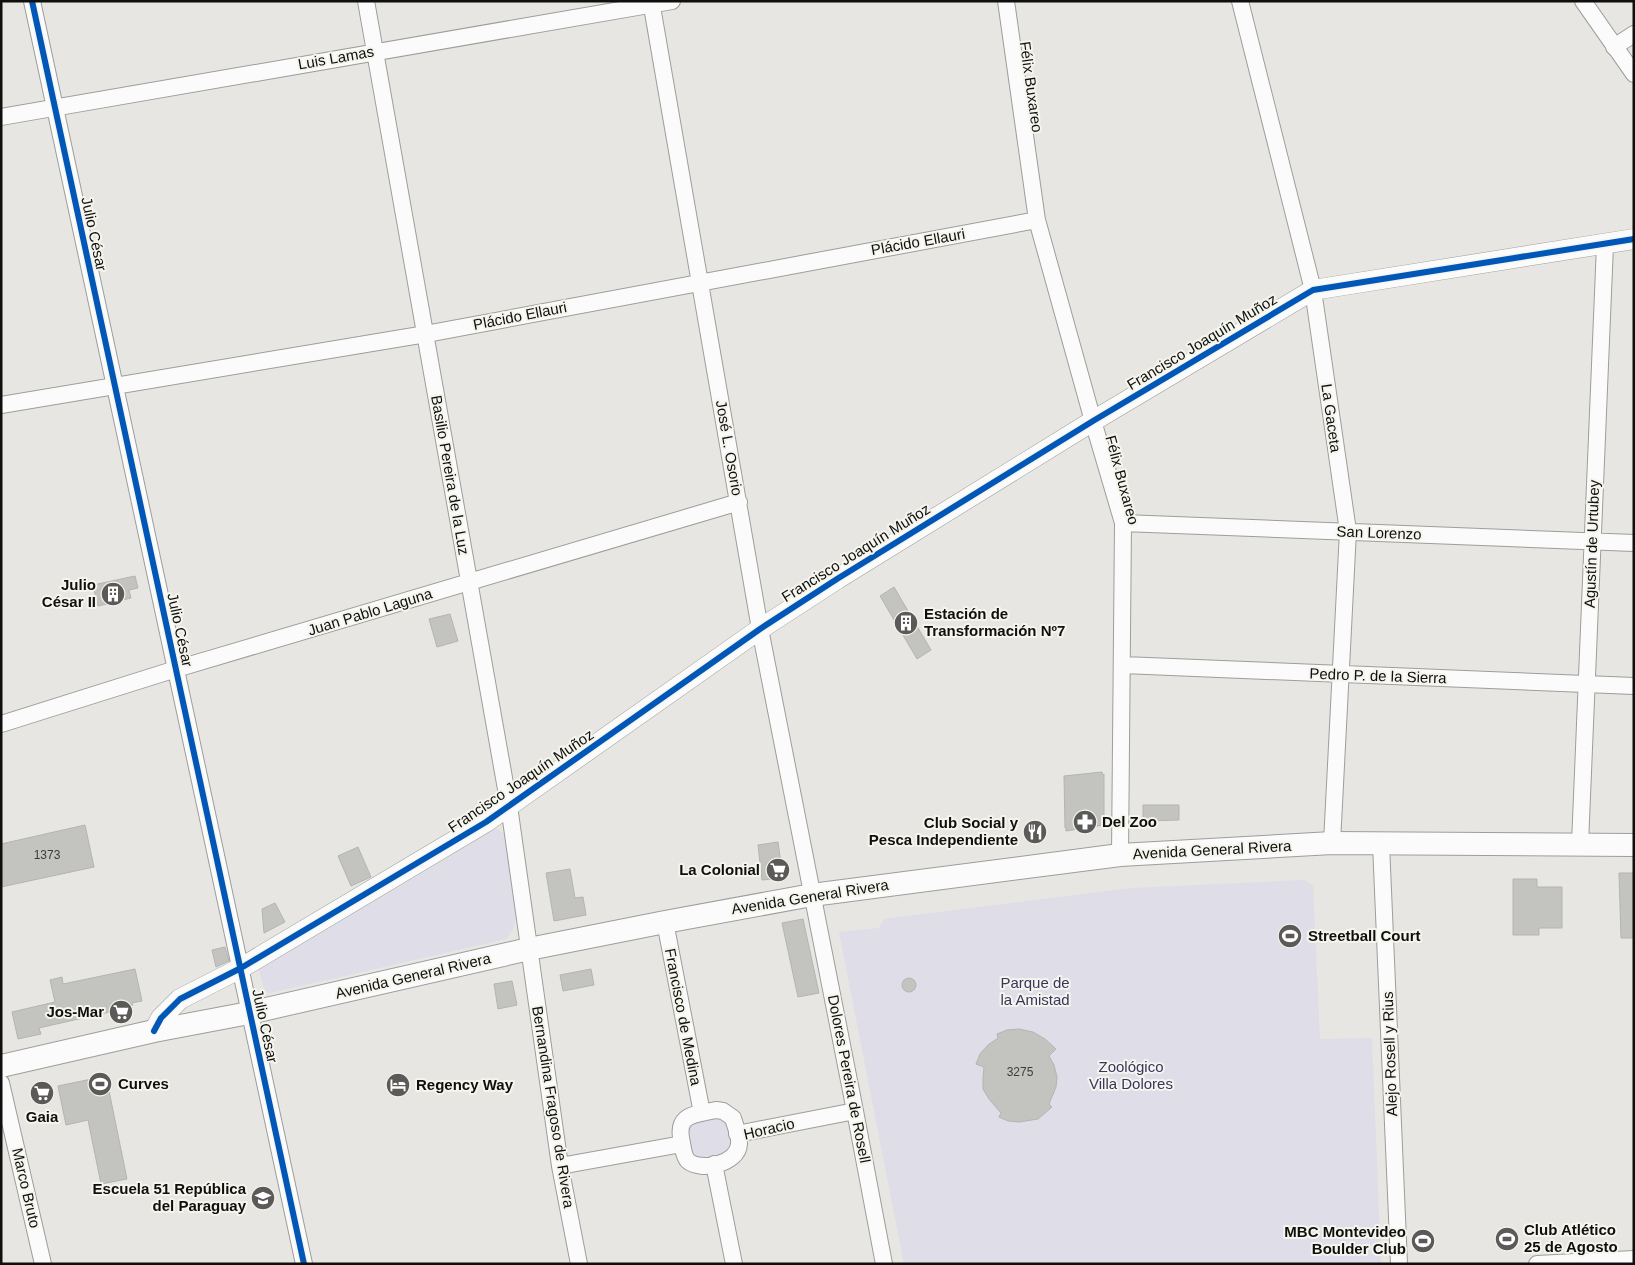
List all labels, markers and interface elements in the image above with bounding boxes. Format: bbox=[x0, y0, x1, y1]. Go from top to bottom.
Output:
street label: Félix Buxareo bbox=[1017, 40, 1046, 134]
street label: Luis Lamas bbox=[297, 42, 375, 73]
street label: Julio César bbox=[78, 195, 111, 272]
street label: Plácido Ellauri bbox=[870, 225, 966, 258]
street label: Francisco Joaquín Muñoz bbox=[1124, 290, 1280, 393]
street label: Plácido Ellauri bbox=[472, 298, 568, 333]
street label: La Gaceta bbox=[1318, 382, 1345, 454]
street label: Basilio Pereira de la Luz bbox=[428, 394, 473, 556]
street label: José L. Osorio bbox=[713, 399, 746, 497]
street label: Félix Buxareo bbox=[1102, 433, 1143, 526]
street label: Agustín de Urtubey bbox=[1581, 479, 1602, 608]
street label: Francisco Joaquín Muñoz bbox=[778, 500, 933, 605]
street label: San Lorenzo bbox=[1336, 523, 1422, 542]
place label: Julio César II bbox=[42, 576, 96, 610]
building icon: Julio César II bbox=[100, 581, 126, 607]
street label: Juan Pablo Laguna bbox=[306, 584, 435, 639]
street label: Julio César bbox=[164, 591, 197, 668]
place label: Estación de Transformación Nº7 bbox=[924, 605, 1065, 639]
building icon: Estación de Transformación Nº7 bbox=[893, 610, 919, 636]
street label: Pedro P. de la Sierra bbox=[1309, 665, 1448, 686]
street label: Francisco Joaquín Muñoz bbox=[445, 726, 597, 836]
pharmacy icon: Del Zoo bbox=[1072, 809, 1098, 835]
place label: Del Zoo bbox=[1102, 813, 1157, 830]
place label: Club Social y Pesca Independiente bbox=[869, 814, 1019, 848]
restaurant icon: Club Social y Pesca Independiente bbox=[1022, 819, 1048, 845]
street label: Avenida General Rivera bbox=[1132, 837, 1292, 862]
house number: 1373 bbox=[34, 848, 61, 862]
supermarket icon: La Colonial bbox=[765, 857, 791, 883]
place label: La Colonial bbox=[679, 861, 760, 878]
street label: Avenida General Rivera bbox=[730, 876, 890, 917]
sports icon: Streetball Court bbox=[1277, 923, 1303, 949]
place label: Streetball Court bbox=[1308, 927, 1421, 944]
street label: Francisco de Medina bbox=[662, 947, 705, 1088]
street label: Avenida General Rivera bbox=[334, 949, 493, 1002]
park label: Parque de la Amistad bbox=[1000, 974, 1070, 1008]
street label: Julio César bbox=[249, 987, 282, 1064]
street label: Alejo Rosell y Rius bbox=[1379, 991, 1400, 1117]
street label: Dolores Pereira de Rosell bbox=[825, 993, 874, 1164]
supermarket icon: Jos-Mar bbox=[108, 999, 134, 1025]
place label: Jos-Mar bbox=[46, 1003, 104, 1020]
street label: Bernandina Fragoso de Rivera bbox=[529, 1005, 578, 1210]
park label: Zoológico Villa Dolores bbox=[1089, 1058, 1173, 1092]
house number: 3275 bbox=[1007, 1065, 1034, 1079]
sports icon: Curves bbox=[87, 1071, 113, 1097]
hotel icon: Regency Way bbox=[385, 1072, 411, 1098]
place label: Curves bbox=[118, 1075, 169, 1092]
place label: Regency Way bbox=[416, 1076, 514, 1093]
supermarket icon: Gaia bbox=[29, 1080, 55, 1106]
place label: Gaia bbox=[26, 1108, 59, 1125]
street label: Horacio bbox=[742, 1114, 796, 1143]
street label: Marco Bruto bbox=[9, 1146, 44, 1230]
place label: Escuela 51 República del Paraguay bbox=[93, 1180, 247, 1214]
school or university icon: Escuela 51 República del Paraguay bbox=[250, 1185, 276, 1211]
place label: Club Atlético 25 de Agosto bbox=[1524, 1221, 1618, 1255]
place label: MBC Montevideo Boulder Club bbox=[1284, 1223, 1406, 1257]
sports icon: Club Atlético 25 de Agosto bbox=[1494, 1226, 1520, 1252]
sports icon: MBC Montevideo Boulder Club bbox=[1410, 1228, 1436, 1254]

